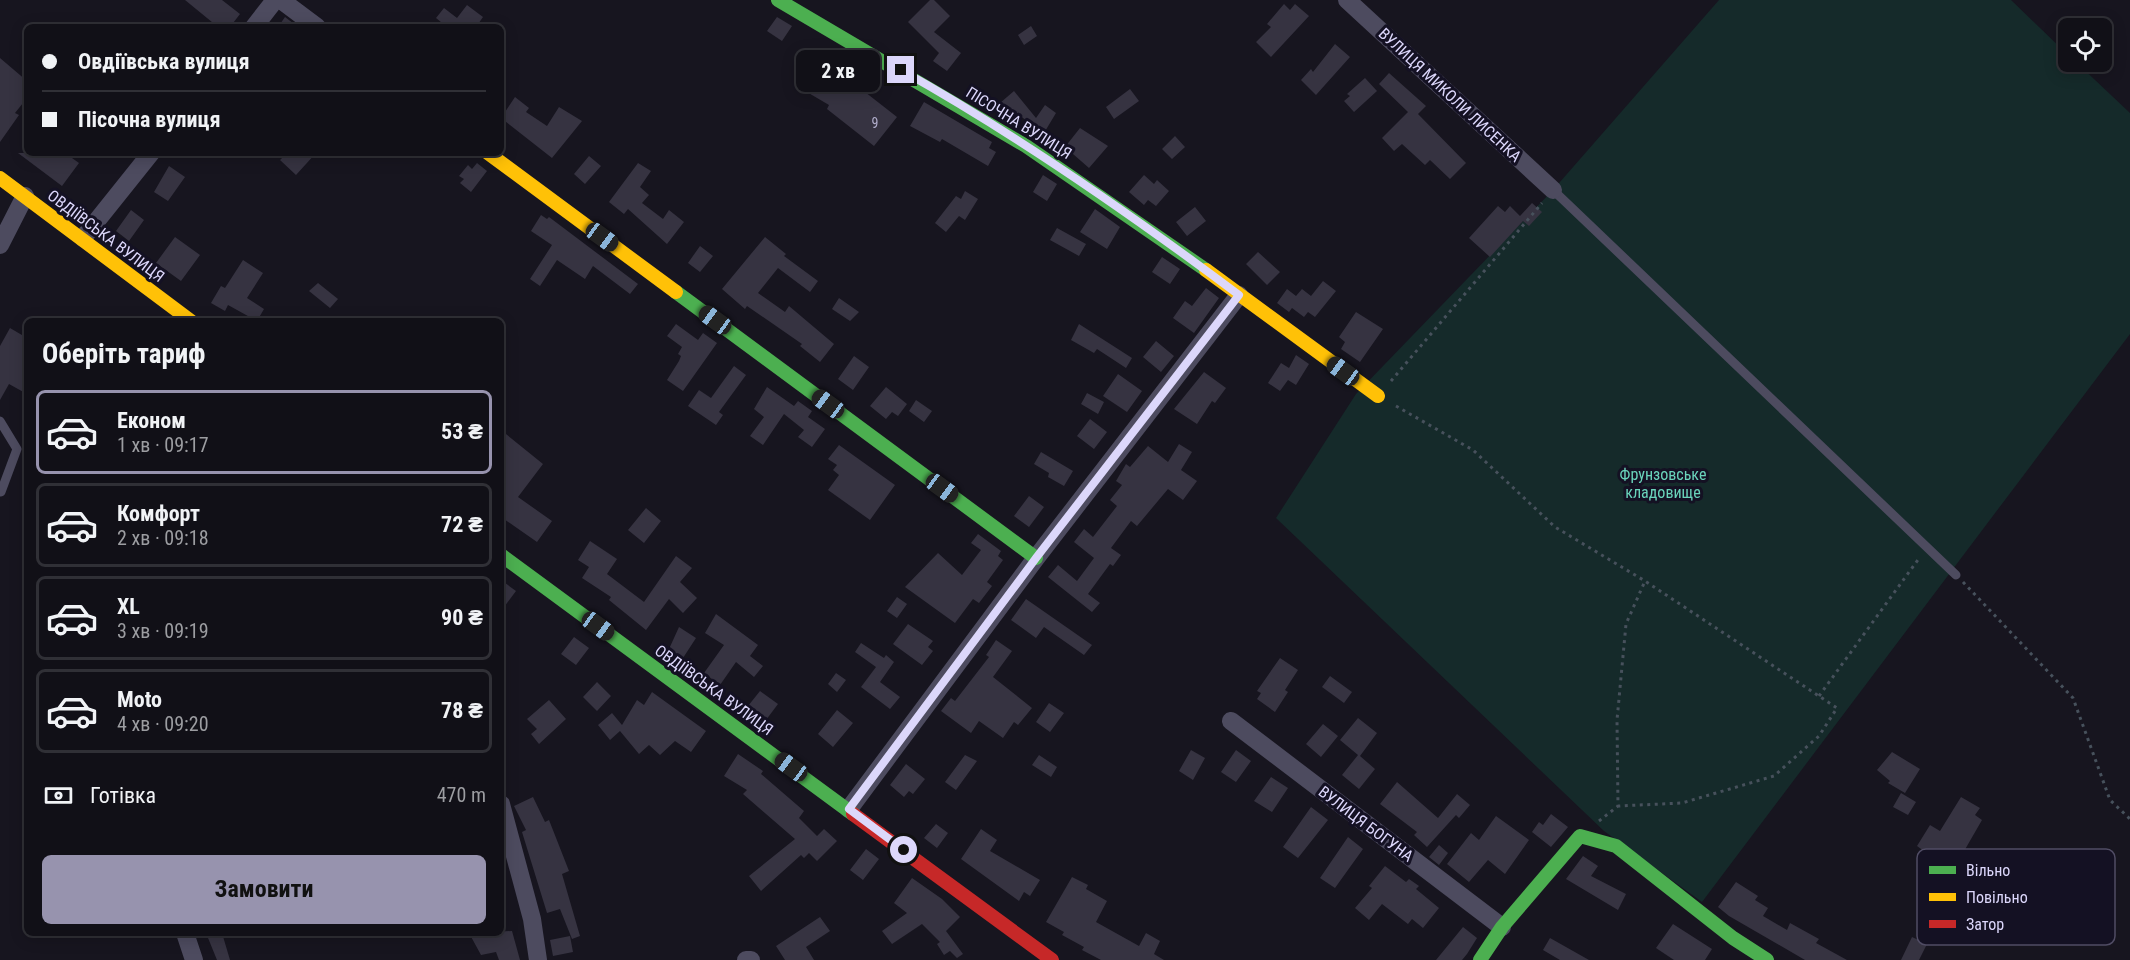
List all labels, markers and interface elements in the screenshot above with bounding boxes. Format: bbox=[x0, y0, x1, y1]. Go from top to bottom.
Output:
map controls bbox=[2058, 18, 2112, 72]
button: locate bbox=[2058, 18, 2112, 72]
street label: ВУЛИЦЯ МИКОЛИ ЛИСЕНКА bbox=[1375, 24, 1525, 166]
text: Овдіївська вулиця bbox=[78, 49, 250, 74]
callout: 2 хв bbox=[796, 49, 880, 91]
route end bbox=[887, 56, 914, 83]
text: 2 хв bbox=[821, 59, 855, 83]
street label: ПІСОЧНА ВУЛИЦЯ bbox=[963, 83, 1075, 163]
text: Пісочна вулиця bbox=[78, 107, 221, 132]
house number: 9 bbox=[872, 115, 878, 131]
street label: ОВДІЇВСЬКА ВУЛИЦЯ bbox=[44, 186, 168, 286]
car bbox=[582, 219, 622, 255]
car bbox=[695, 302, 735, 338]
text: Оберіть тариф bbox=[42, 338, 205, 370]
car bbox=[1323, 353, 1363, 389]
car bbox=[808, 386, 848, 422]
icon: car bbox=[45, 405, 99, 459]
text: Економ bbox=[117, 408, 186, 433]
text: 53 ₴ bbox=[441, 419, 483, 444]
text: 1 хв · 09:17 bbox=[117, 433, 209, 457]
park label: Фрунзовське кладовище bbox=[1620, 465, 1706, 502]
car bbox=[922, 470, 962, 506]
icon: car bbox=[45, 498, 99, 552]
text: Комфорт bbox=[117, 501, 200, 526]
text: 72 ₴ bbox=[441, 512, 483, 537]
text: 2 хв · 09:18 bbox=[117, 526, 209, 550]
icon: car bbox=[45, 591, 99, 645]
text: XL bbox=[117, 594, 140, 619]
text: 90 ₴ bbox=[441, 605, 483, 630]
car bbox=[578, 608, 618, 644]
text: 3 хв · 09:19 bbox=[117, 619, 209, 643]
street label: ОВДІЇВСЬКА ВУЛИЦЯ bbox=[651, 641, 777, 739]
icon: car bbox=[45, 684, 99, 738]
text: Moto bbox=[117, 687, 162, 712]
text: 78 ₴ bbox=[441, 698, 483, 723]
text: 4 хв · 09:20 bbox=[117, 712, 209, 736]
car bbox=[771, 749, 811, 785]
icon: cash bbox=[42, 779, 75, 812]
street label: ВУЛИЦЯ БОГУНА bbox=[1315, 782, 1417, 866]
text: Готівка bbox=[90, 783, 156, 808]
text: 470 m bbox=[437, 783, 486, 807]
route start bbox=[890, 836, 917, 863]
legend bbox=[1917, 849, 2115, 945]
button: Замовити bbox=[42, 855, 486, 924]
text: Вільно bbox=[1966, 861, 2010, 880]
text: Повільно bbox=[1966, 888, 2028, 907]
text: Затор bbox=[1966, 915, 2004, 934]

